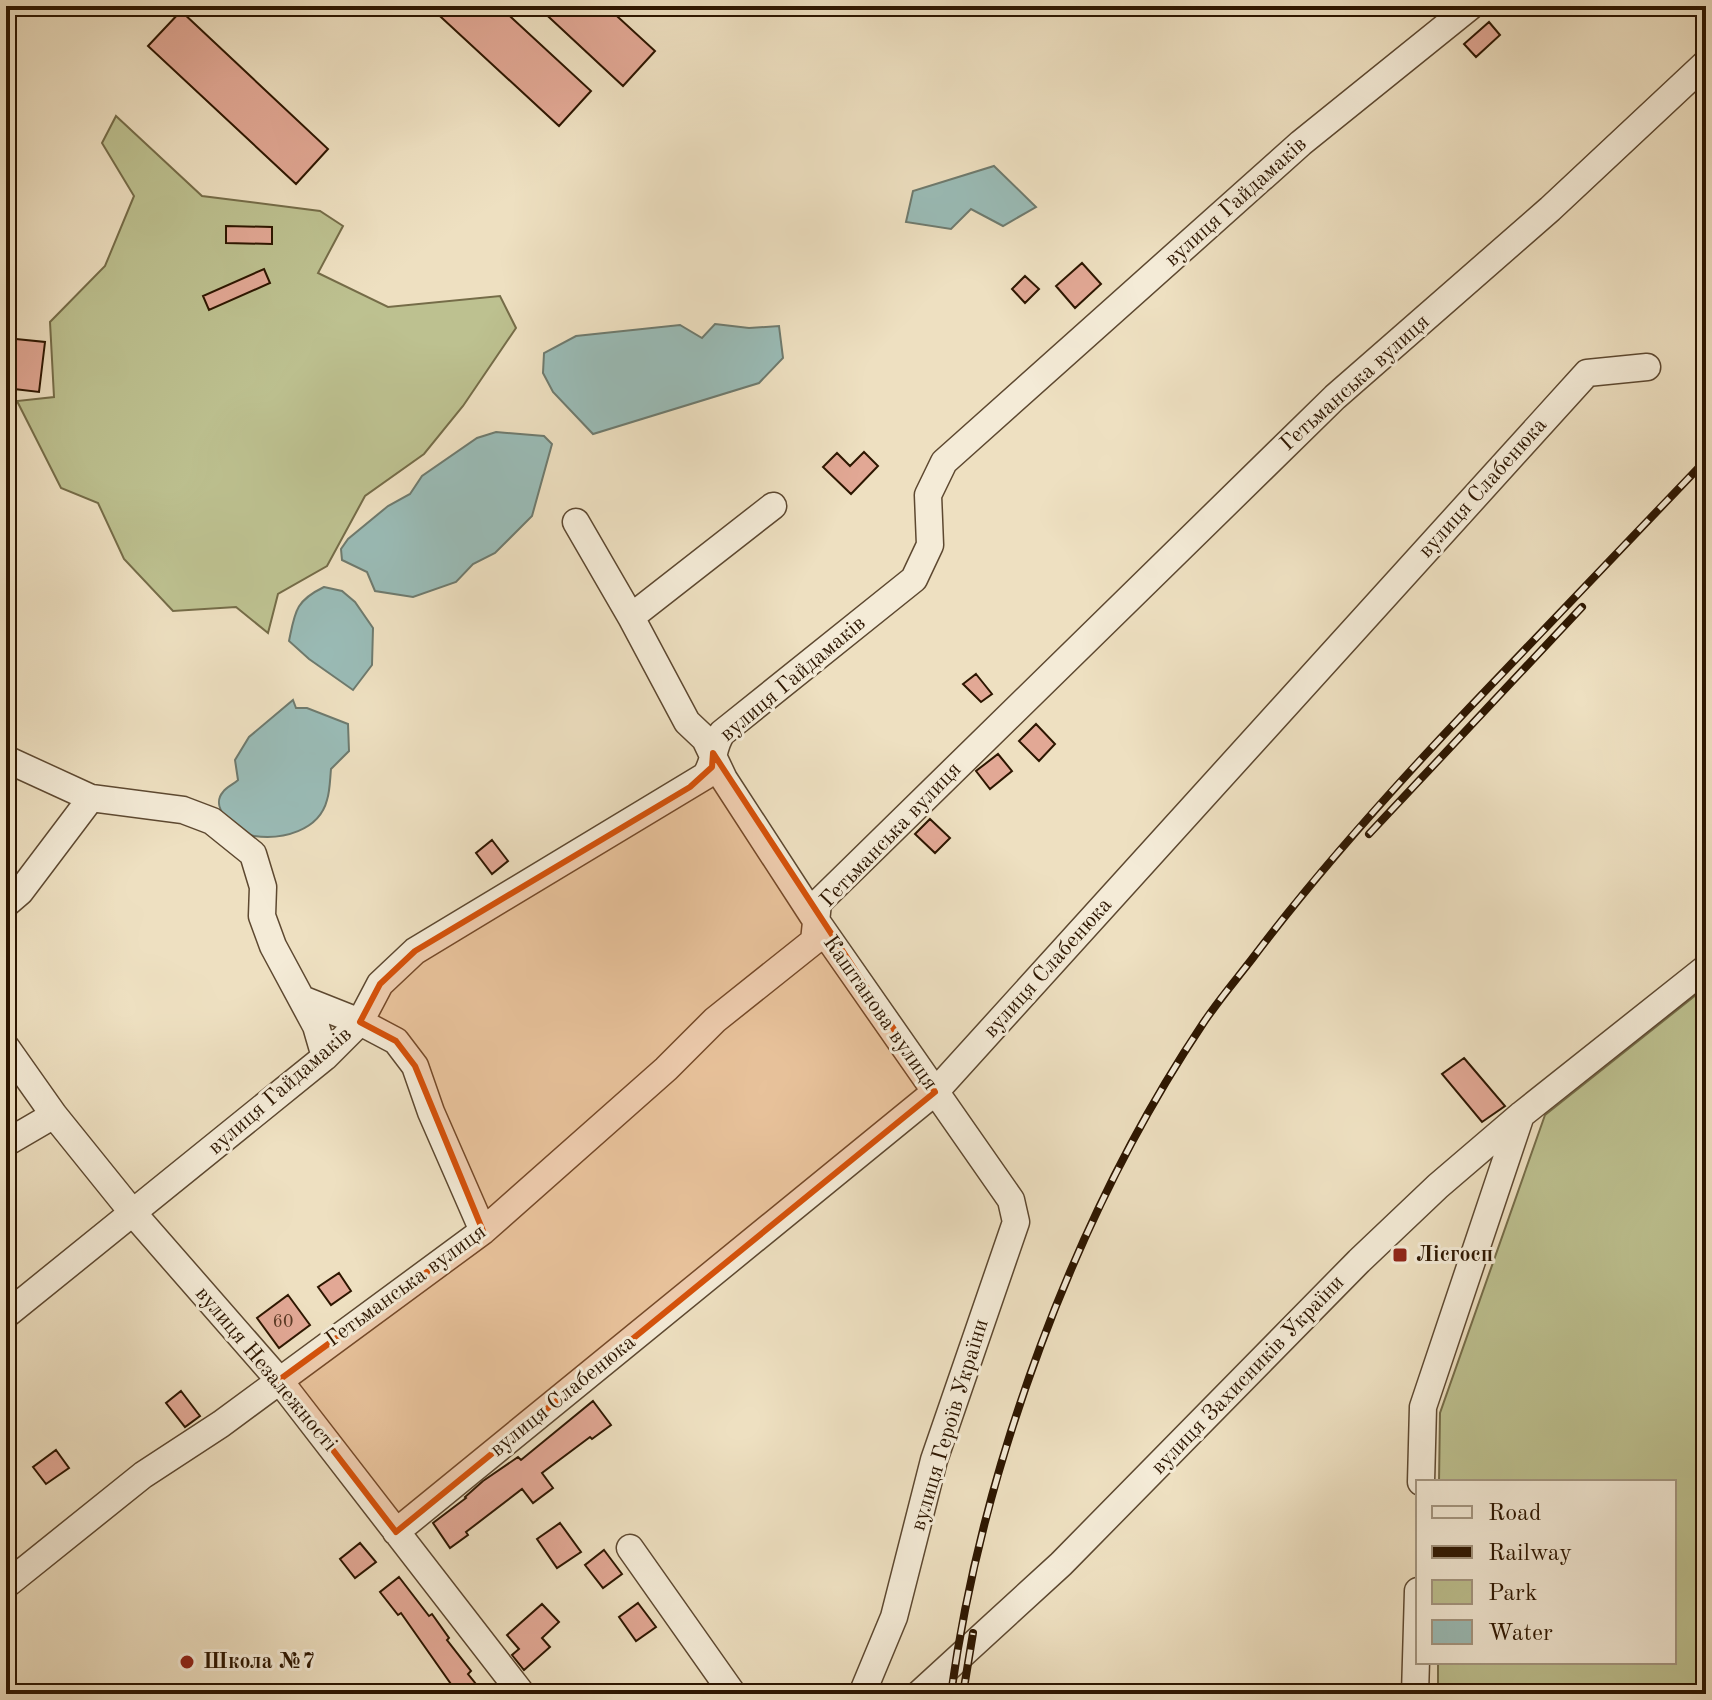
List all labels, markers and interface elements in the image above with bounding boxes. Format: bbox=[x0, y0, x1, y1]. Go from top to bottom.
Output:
street label: вулиця Гайдамаків bbox=[1161, 133, 1311, 271]
street label: Гетьманська вулиця bbox=[1276, 311, 1434, 455]
street label: вулиця Слабенюка bbox=[1415, 414, 1551, 562]
street label: вулиця Гайдамаків bbox=[716, 612, 870, 746]
street label: Гетьманська вулиця bbox=[816, 758, 966, 912]
street label: вулиця Слабенюка bbox=[980, 894, 1116, 1042]
street label: Каштанова вулиця bbox=[819, 932, 941, 1094]
street label: вулиця Гайдамаків bbox=[204, 1023, 356, 1159]
street label: Гетьманська вулиця bbox=[322, 1221, 490, 1351]
place label: Лісгосп bbox=[1416, 1244, 1493, 1266]
marker: Лісгосп bbox=[1391, 1246, 1409, 1264]
street label: вулиця Захисників України bbox=[1147, 1271, 1349, 1479]
street label: вулиця Незалежності bbox=[191, 1283, 341, 1456]
house number: 60 bbox=[273, 1313, 293, 1331]
street label: вулиця Героїв України bbox=[907, 1317, 993, 1533]
street label: вулиця Слабенюка bbox=[486, 1331, 640, 1461]
legend bbox=[1416, 1480, 1676, 1664]
text: Road bbox=[1488, 1502, 1541, 1526]
text: Railway bbox=[1488, 1542, 1572, 1566]
text: Park bbox=[1488, 1582, 1537, 1606]
text: Water bbox=[1488, 1622, 1553, 1646]
place label: Школа №7 bbox=[203, 1651, 315, 1673]
marker: Школа №7 bbox=[178, 1653, 196, 1671]

